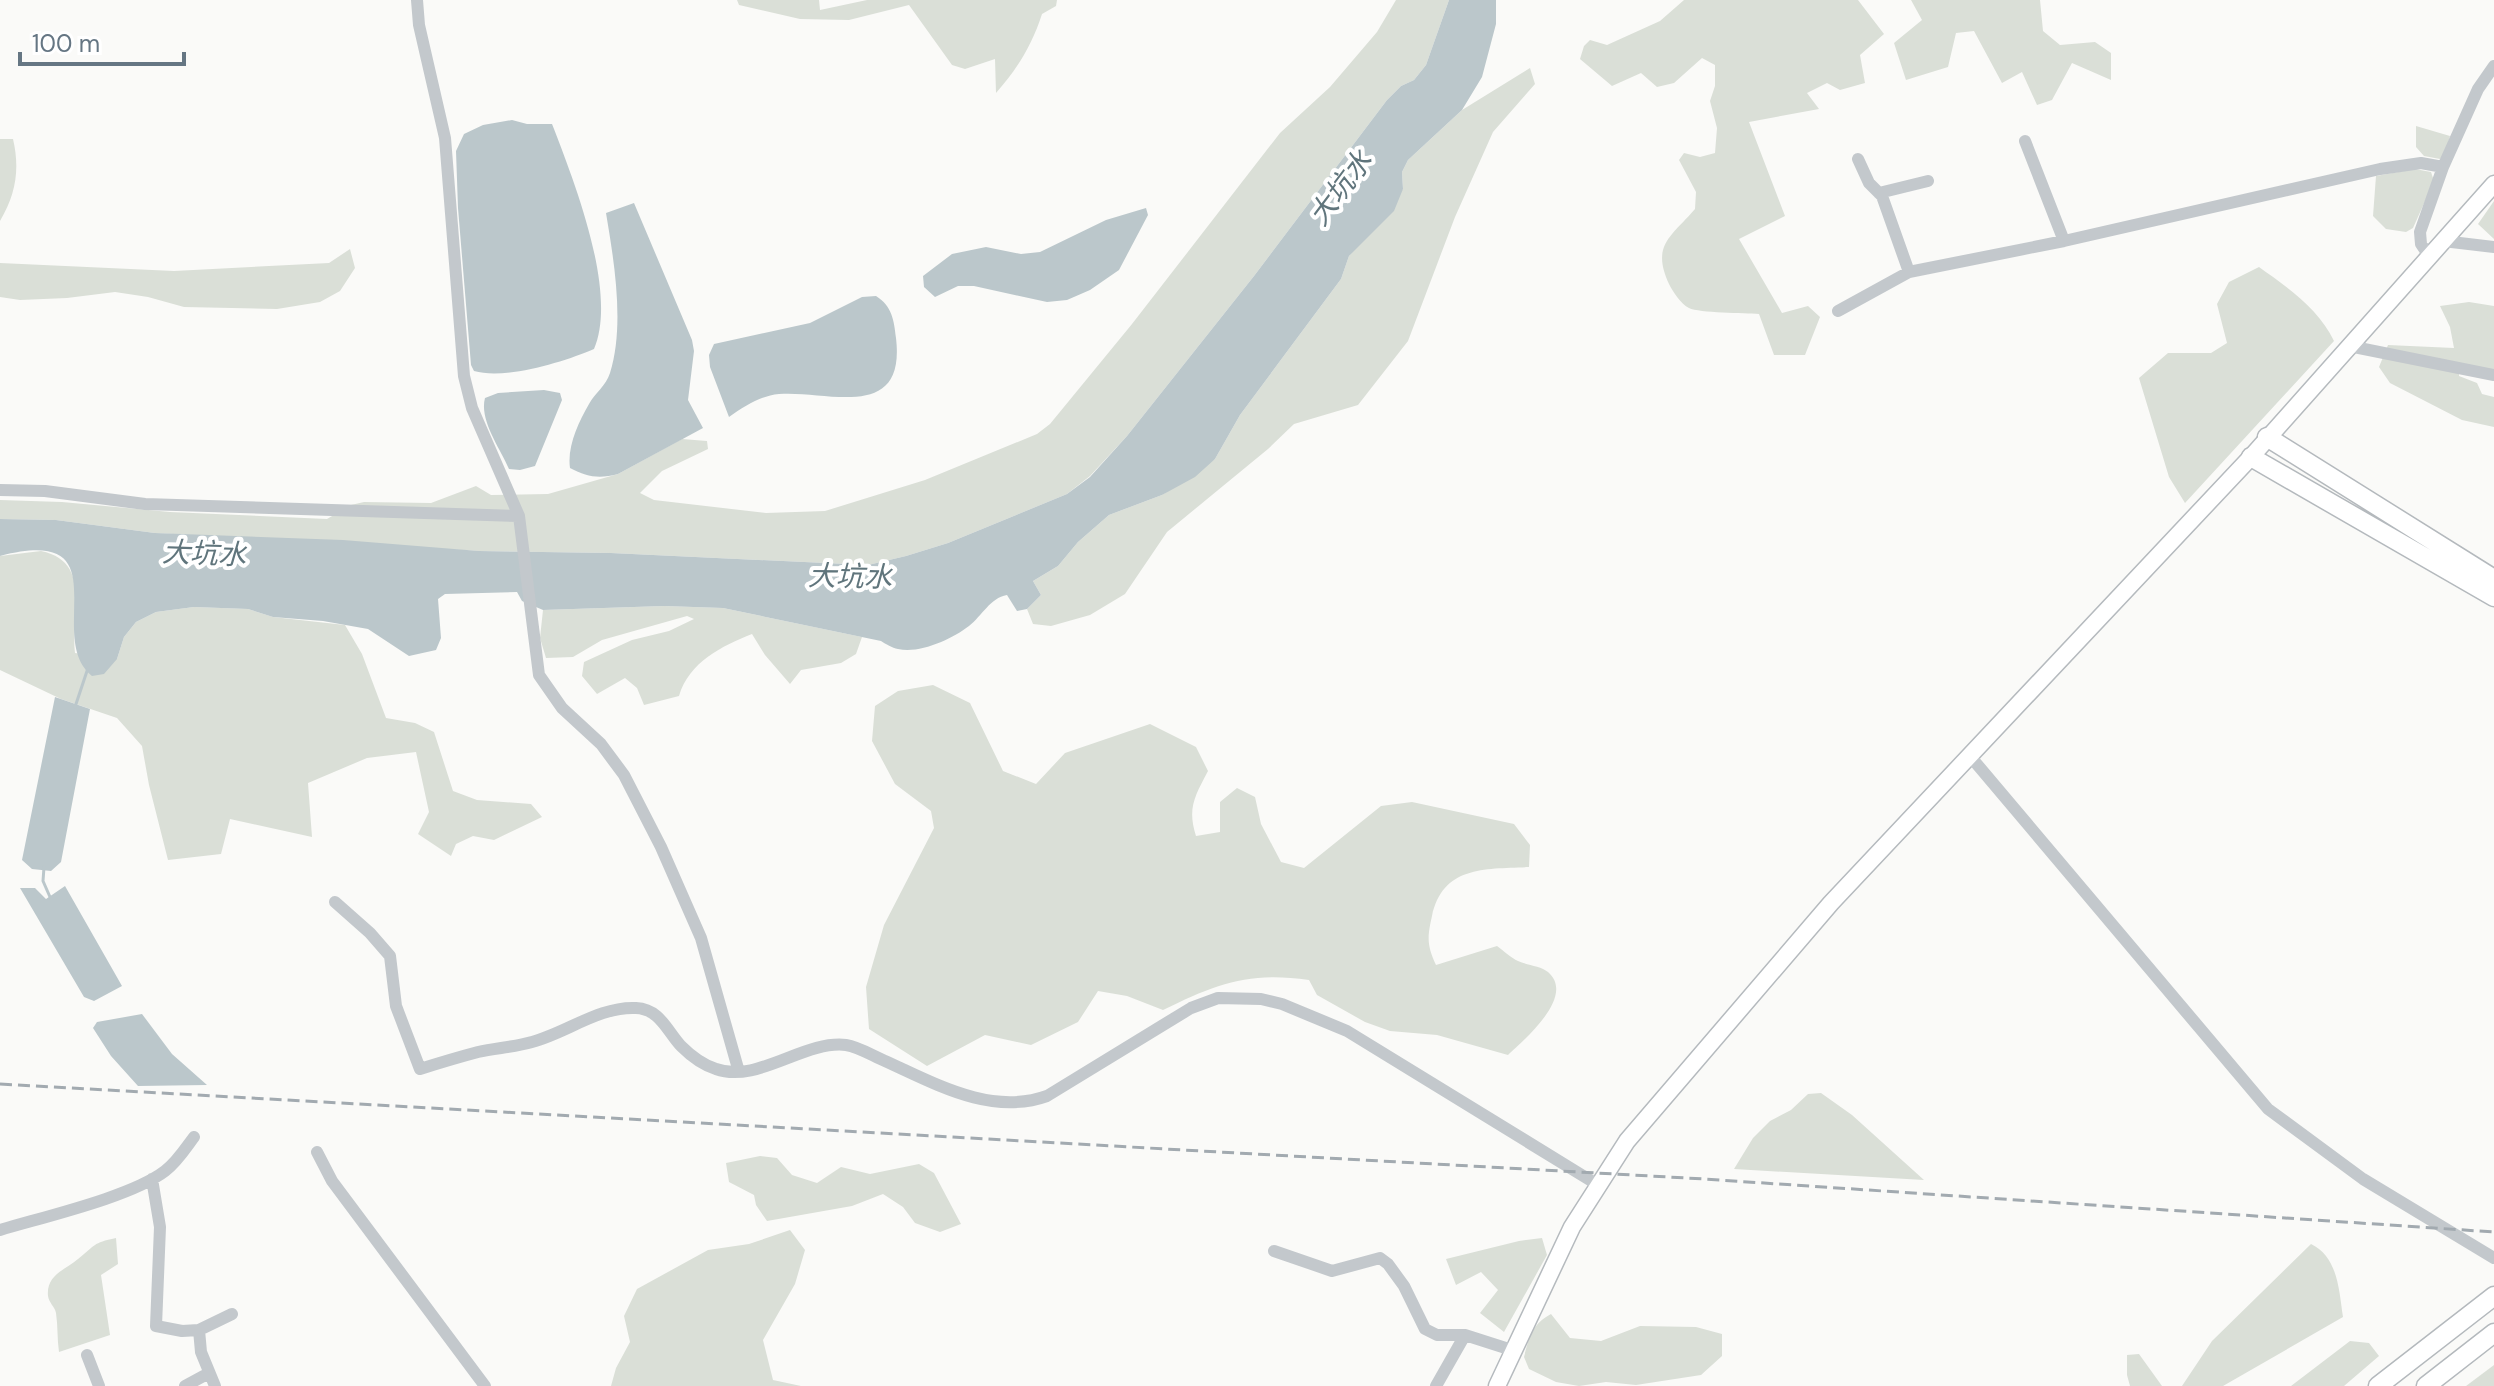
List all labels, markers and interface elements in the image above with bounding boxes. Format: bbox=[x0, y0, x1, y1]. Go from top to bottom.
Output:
scale bar bbox=[20, 16, 184, 66]
text: 100 m bbox=[32, 28, 100, 59]
water label: 大坑水 bbox=[1300, 142, 1382, 233]
water label: 大坑水 bbox=[161, 534, 249, 574]
water label: 大坑水 bbox=[808, 557, 894, 596]

